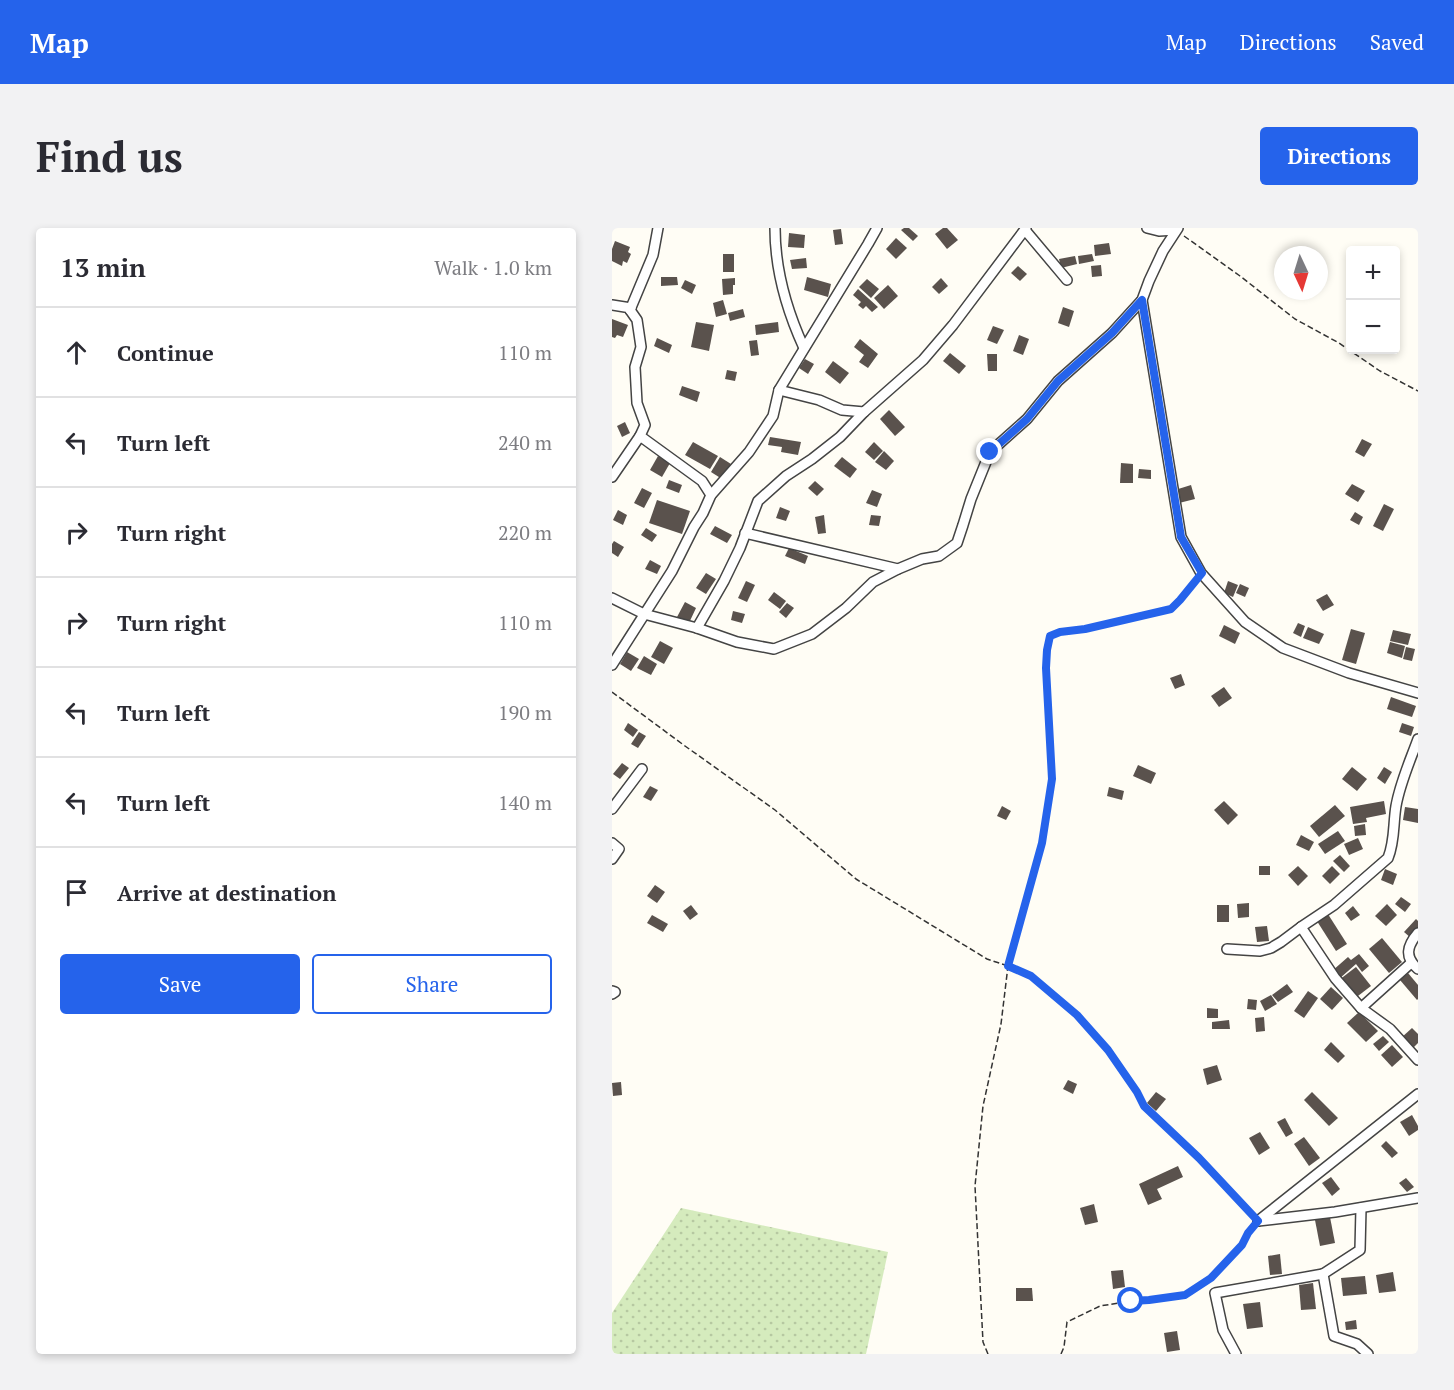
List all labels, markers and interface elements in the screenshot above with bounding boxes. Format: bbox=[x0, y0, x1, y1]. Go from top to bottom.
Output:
text: Map bbox=[30, 24, 89, 61]
text: Map bbox=[1166, 28, 1207, 56]
text: Directions bbox=[1240, 28, 1337, 56]
text: Saved bbox=[1370, 28, 1424, 56]
button: Directions bbox=[1260, 127, 1418, 185]
text: Find us bbox=[36, 128, 183, 184]
north arrow bbox=[1274, 246, 1328, 300]
map controls bbox=[1346, 246, 1400, 354]
button: + bbox=[1346, 246, 1400, 300]
text: 13 min bbox=[60, 250, 146, 284]
text: Walk · 1.0 km bbox=[434, 254, 552, 281]
button: − bbox=[1346, 300, 1400, 354]
icon: ahead bbox=[60, 336, 93, 369]
text: Continue bbox=[117, 338, 214, 367]
text: 110 m bbox=[498, 339, 552, 366]
icon: left bbox=[60, 426, 93, 459]
text: Turn left bbox=[117, 428, 210, 457]
text: 240 m bbox=[498, 429, 552, 456]
route end bbox=[976, 438, 1002, 464]
icon: right bbox=[60, 516, 93, 549]
text: Turn right bbox=[117, 518, 226, 547]
text: 220 m bbox=[498, 519, 552, 546]
icon: right bbox=[60, 606, 93, 639]
text: Turn right bbox=[117, 608, 226, 637]
text: 110 m bbox=[498, 609, 552, 636]
icon: left bbox=[60, 696, 93, 729]
text: Turn left bbox=[117, 698, 210, 727]
text: 190 m bbox=[498, 699, 552, 726]
icon: left bbox=[60, 786, 93, 819]
text: Turn left bbox=[117, 788, 210, 817]
text: 140 m bbox=[498, 789, 552, 816]
icon: arrive bbox=[60, 876, 93, 909]
text: Arrive at destination bbox=[117, 878, 336, 907]
button: Save bbox=[60, 954, 300, 1014]
button: Share bbox=[312, 954, 552, 1014]
route start bbox=[1117, 1287, 1143, 1313]

